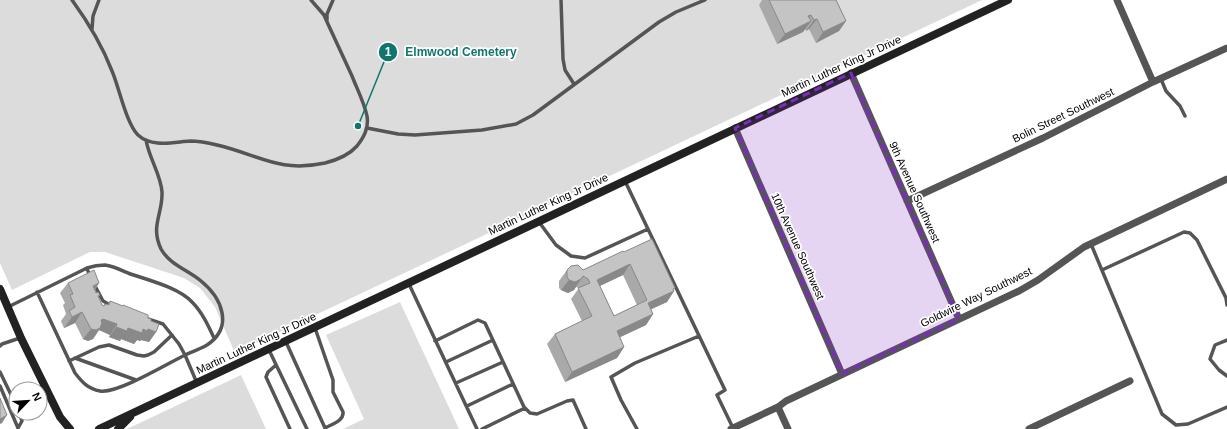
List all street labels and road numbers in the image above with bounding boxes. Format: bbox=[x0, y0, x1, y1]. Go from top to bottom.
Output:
street label: Martin Luther King Jr Drive bbox=[779, 33, 903, 99]
street label: Bolin Street Southwest bbox=[1010, 85, 1116, 145]
street label: 9th Avenue Southwest bbox=[887, 140, 943, 244]
street label: Martin Luther King Jr Drive bbox=[486, 171, 610, 237]
street label: 10th Avenue Southwest bbox=[769, 191, 827, 301]
street label: Goldwire Way Southwest bbox=[918, 265, 1034, 329]
street label: Martin Luther King Jr Drive bbox=[194, 310, 318, 376]

